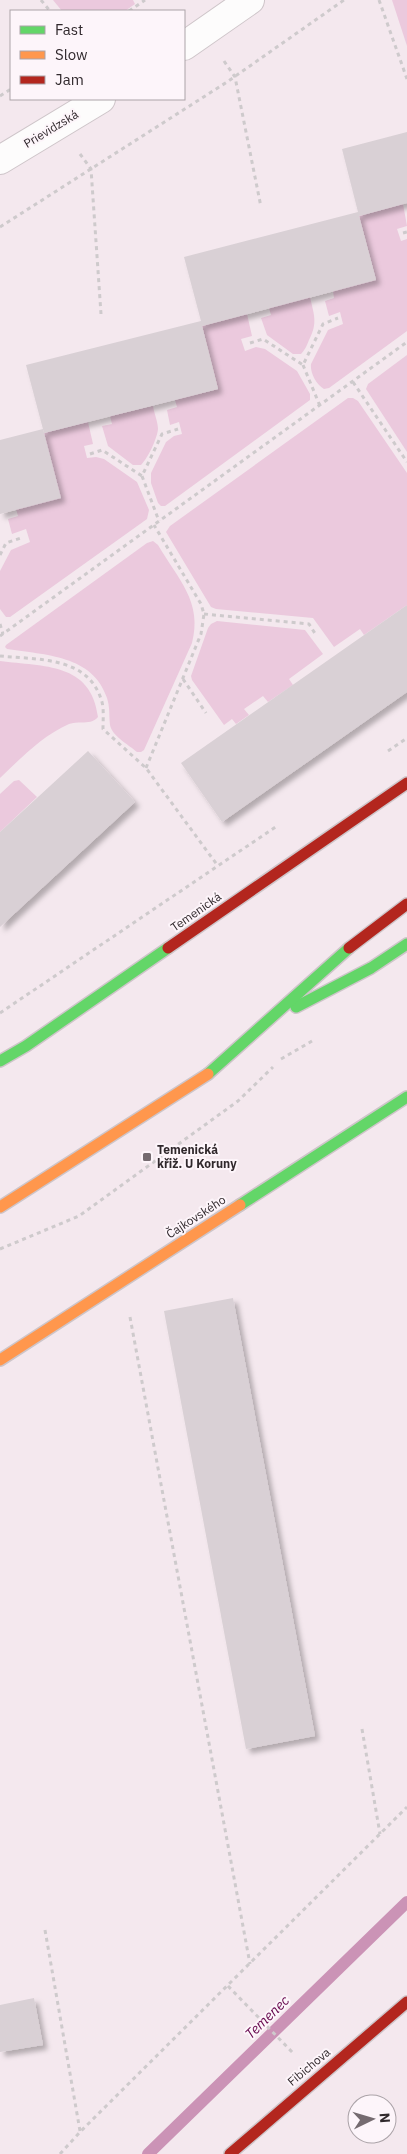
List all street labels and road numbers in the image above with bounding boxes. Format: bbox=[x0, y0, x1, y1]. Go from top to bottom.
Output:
street label: Prievidzská bbox=[21, 106, 81, 151]
street label: Temenická bbox=[168, 888, 224, 934]
street label: Čajkovského bbox=[163, 1192, 228, 1241]
street label: Fibichova bbox=[284, 2044, 334, 2089]

